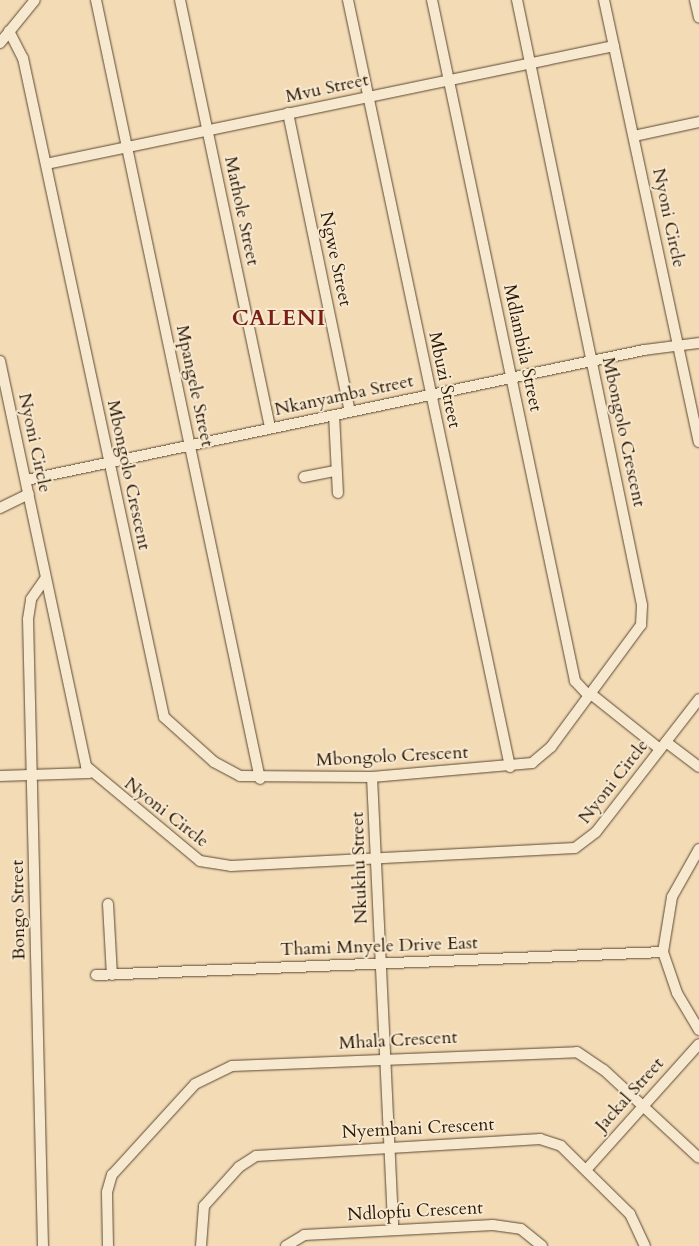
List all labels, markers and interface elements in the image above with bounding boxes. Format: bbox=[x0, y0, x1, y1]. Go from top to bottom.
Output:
street label: Mvu Street bbox=[284, 70, 370, 108]
street label: Mathole Street bbox=[219, 155, 263, 267]
street label: Nyoni Circle bbox=[647, 166, 689, 270]
street label: Ngwe Street bbox=[314, 210, 356, 308]
street label: Mdlambila Street bbox=[498, 283, 546, 413]
district label: CALENI bbox=[231, 306, 327, 332]
street label: Mpangele Street bbox=[171, 323, 217, 449]
street label: Mbuzi Street bbox=[423, 330, 465, 430]
street label: Mbongolo Crescent bbox=[597, 355, 649, 509]
street label: Nkanyamba Street bbox=[273, 371, 415, 421]
street label: Nyoni Circle bbox=[13, 391, 55, 495]
street label: Mbongolo Crescent bbox=[102, 398, 154, 552]
street label: Nyoni Circle bbox=[574, 736, 654, 828]
street label: Mbongolo Crescent bbox=[315, 742, 469, 772]
street label: Nyoni Circle bbox=[120, 773, 212, 853]
street label: Nkukhu Street bbox=[347, 811, 373, 925]
street label: Bongo Street bbox=[7, 860, 31, 960]
street label: Thami Mnyele Drive East bbox=[280, 933, 478, 961]
street label: Mhala Crescent bbox=[338, 1027, 458, 1055]
street label: Jackal Street bbox=[591, 1054, 669, 1136]
street label: Nyembani Crescent bbox=[341, 1114, 495, 1144]
street label: Ndlopfu Crescent bbox=[347, 1198, 483, 1226]

